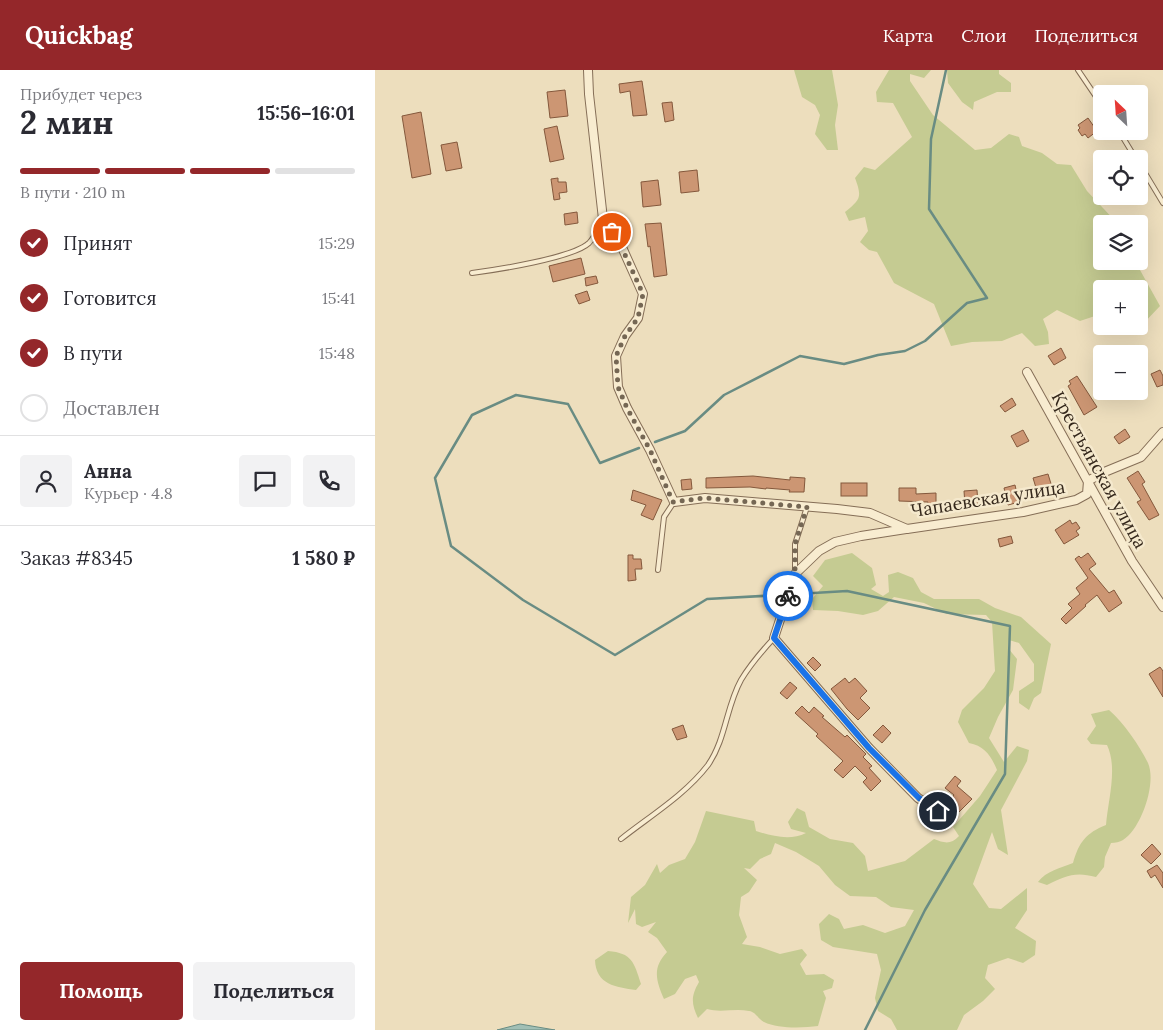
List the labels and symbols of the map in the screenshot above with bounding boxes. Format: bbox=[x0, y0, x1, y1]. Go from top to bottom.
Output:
north arrow bbox=[1093, 85, 1147, 140]
pin bbox=[591, 211, 633, 253]
street label: Крестьянская улица bbox=[1047, 387, 1152, 552]
street label: Чапаевская улица bbox=[909, 475, 1067, 522]
courier bbox=[763, 571, 813, 621]
pin bbox=[917, 790, 959, 832]

